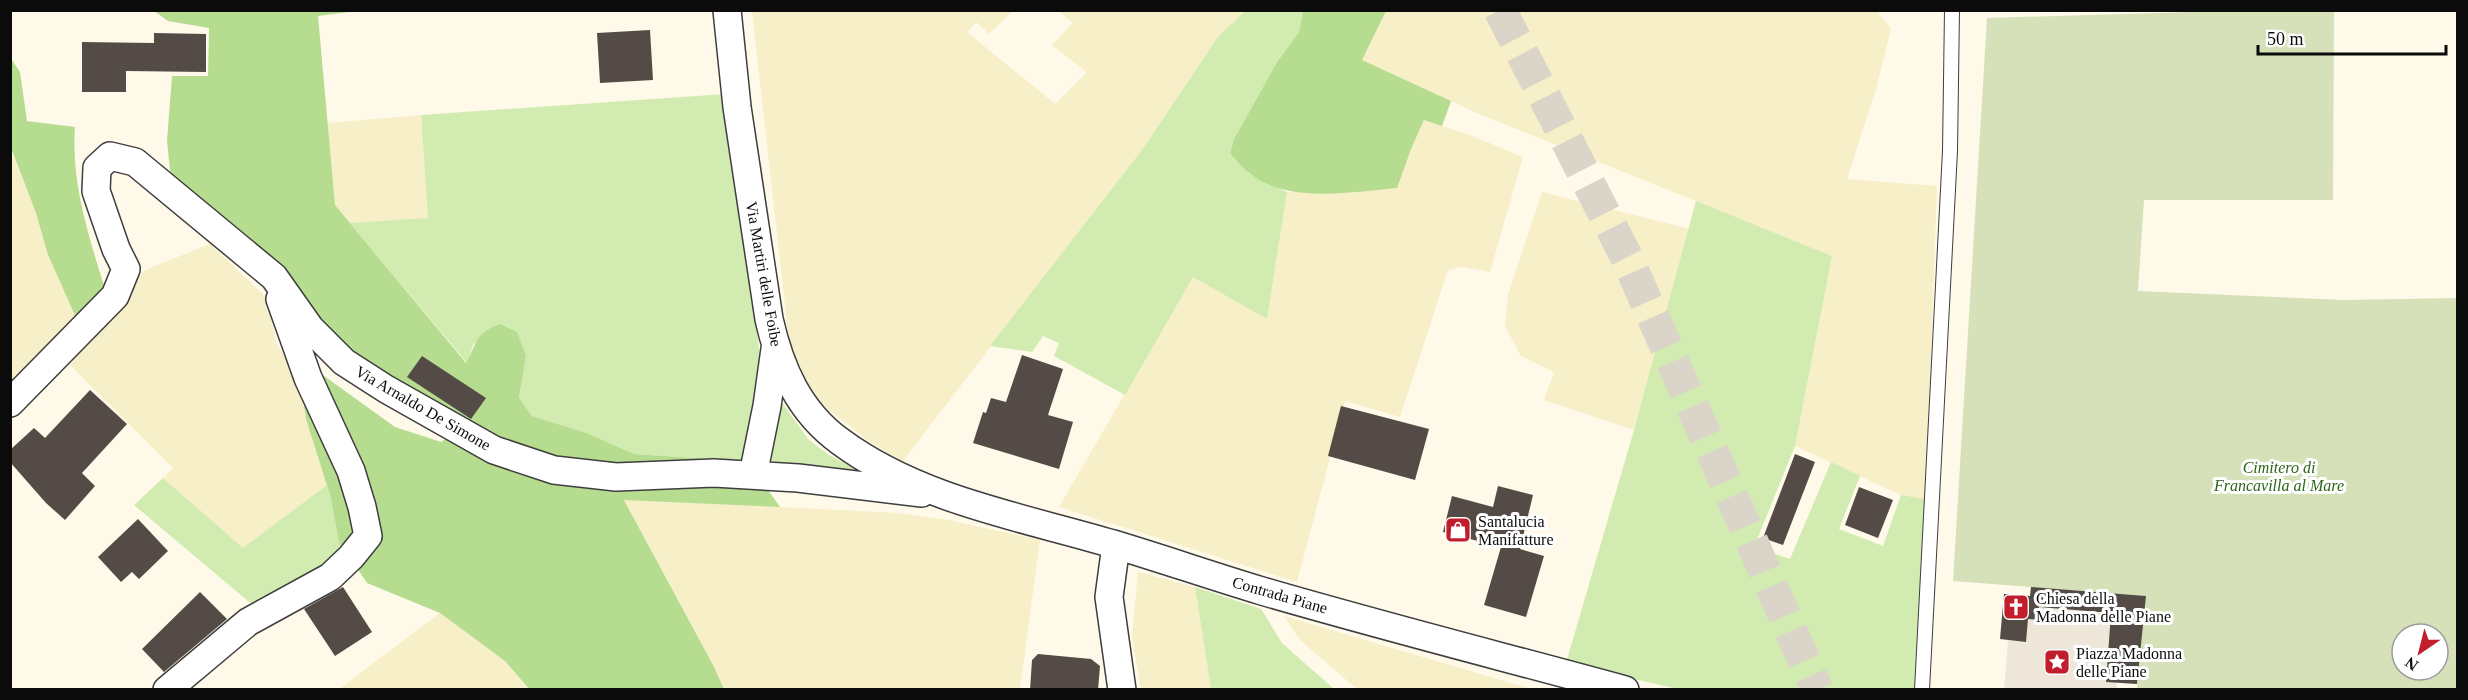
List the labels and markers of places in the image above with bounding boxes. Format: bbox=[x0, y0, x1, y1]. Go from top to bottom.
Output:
place label: Santalucia Manifatture bbox=[1478, 513, 1554, 548]
shop icon: Santalucia Manifatture bbox=[1443, 515, 1473, 545]
place label: Chiesa della Madonna delle Piane bbox=[2036, 590, 2171, 625]
church icon: Chiesa della Madonna delle Piane bbox=[2001, 592, 2031, 622]
place label: Piazza Madonna delle Piane bbox=[2076, 645, 2182, 680]
place icon: Piazza Madonna delle Piane bbox=[2042, 647, 2072, 677]

